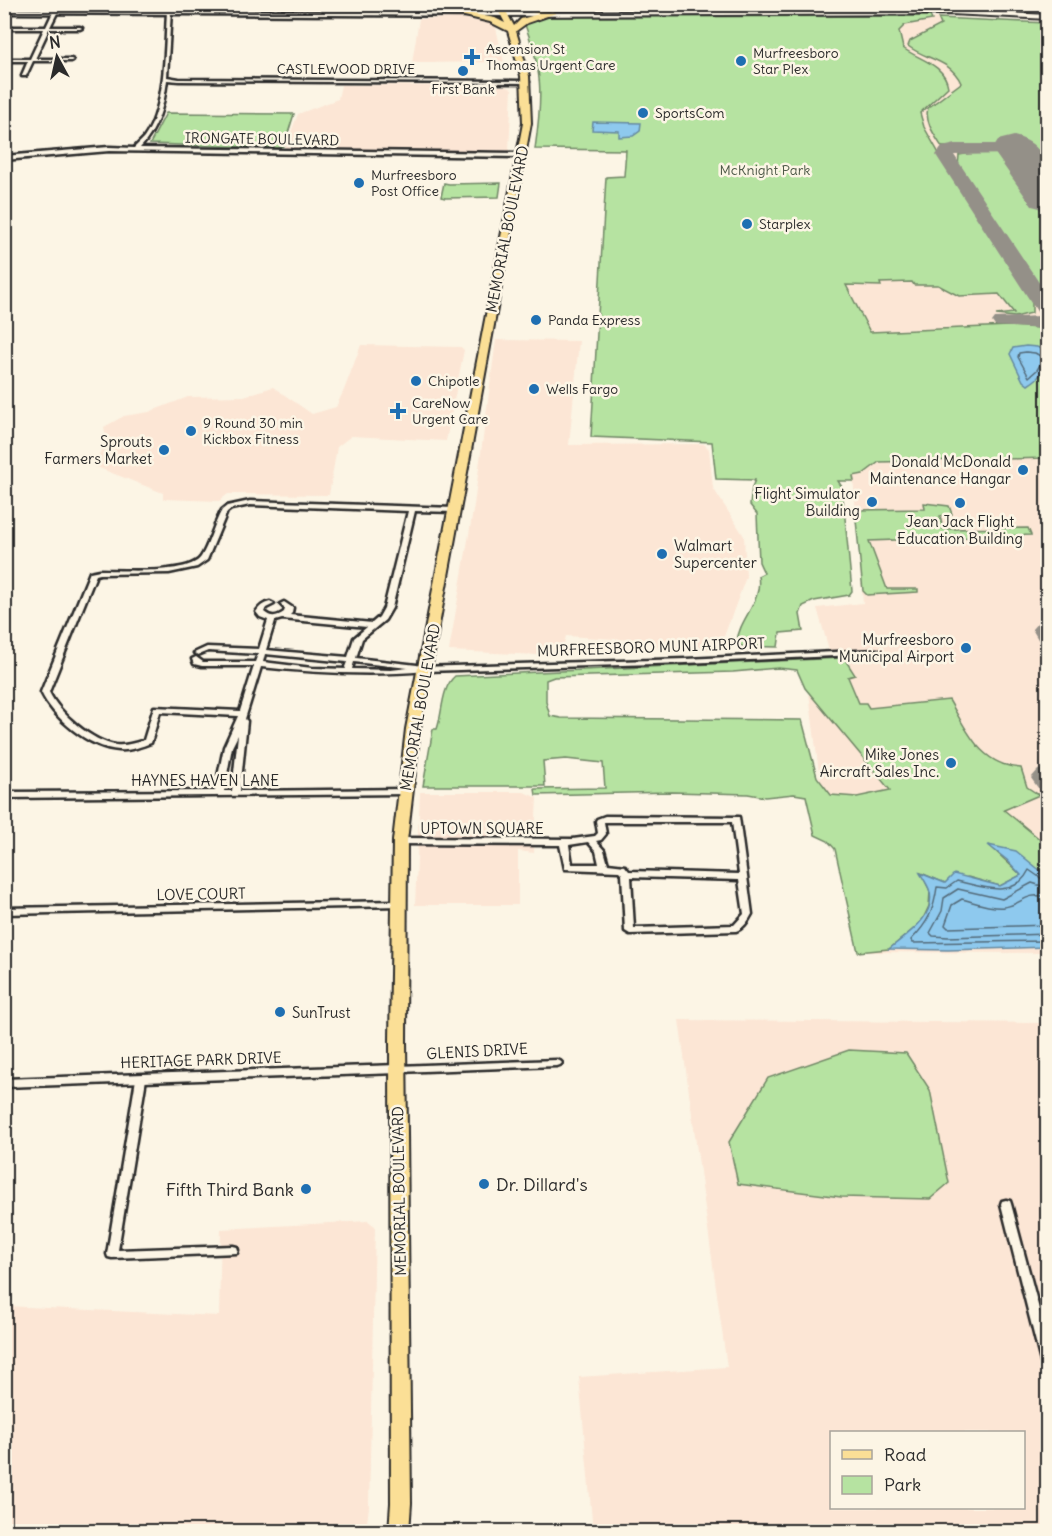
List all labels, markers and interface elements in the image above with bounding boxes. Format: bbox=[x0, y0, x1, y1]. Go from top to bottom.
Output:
north arrow bbox=[27, 27, 87, 87]
text: N bbox=[48, 31, 62, 53]
place label: Ascension St Thomas Urgent Care bbox=[486, 40, 616, 74]
place label: Murfreesboro Star Plex bbox=[753, 44, 839, 78]
marker: Ascension St Thomas Urgent Care bbox=[463, 48, 481, 66]
marker: Murfreesboro Star Plex bbox=[734, 54, 748, 68]
street label: CASTLEWOOD DRIVE bbox=[277, 60, 415, 78]
marker: First Bank bbox=[456, 64, 470, 78]
place label: First Bank bbox=[431, 80, 495, 98]
place label: SportsCom bbox=[655, 104, 725, 122]
marker: SportsCom bbox=[636, 106, 650, 120]
street label: IRONGATE BOULEVARD bbox=[185, 129, 339, 149]
street label: MEMORIAL BOULEVARD bbox=[481, 144, 533, 314]
park label: McKnight Park bbox=[720, 161, 811, 179]
place label: Murfreesboro Post Office bbox=[371, 166, 457, 200]
marker: Murfreesboro Post Office bbox=[352, 176, 366, 190]
place label: Starplex bbox=[759, 215, 811, 233]
marker: Starplex bbox=[740, 217, 754, 231]
place label: Panda Express bbox=[548, 311, 640, 329]
marker: Panda Express bbox=[529, 313, 543, 327]
place label: Chipotle bbox=[428, 372, 480, 390]
marker: Chipotle bbox=[409, 374, 423, 388]
place label: Wells Fargo bbox=[546, 380, 618, 398]
marker: Wells Fargo bbox=[527, 382, 541, 396]
place label: CareNow Urgent Care bbox=[412, 394, 488, 428]
marker: CareNow Urgent Care bbox=[389, 402, 407, 420]
place label: 9 Round 30 min Kickbox Fitness bbox=[203, 414, 303, 448]
marker: 9 Round 30 min Kickbox Fitness bbox=[184, 424, 198, 438]
place label: Sprouts Farmers Market bbox=[44, 432, 152, 468]
marker: Sprouts Farmers Market bbox=[157, 443, 171, 457]
place label: Donald McDonald Maintenance Hangar bbox=[869, 452, 1011, 488]
marker: Donald McDonald Maintenance Hangar bbox=[1016, 463, 1030, 477]
place label: Flight Simulator Building bbox=[754, 484, 860, 520]
marker: Flight Simulator Building bbox=[865, 495, 879, 509]
marker: Jean Jack Flight Education Building bbox=[953, 496, 967, 510]
place label: Jean Jack Flight Education Building bbox=[897, 512, 1023, 548]
place label: Walmart Supercenter bbox=[674, 536, 757, 572]
marker: Walmart Supercenter bbox=[655, 547, 669, 561]
street label: MEMORIAL BOULEVARD bbox=[396, 622, 444, 792]
place label: Murfreesboro Municipal Airport bbox=[839, 630, 954, 666]
street label: MURFREESBORO MUNI AIRPORT bbox=[537, 634, 765, 660]
marker: Murfreesboro Municipal Airport bbox=[959, 641, 973, 655]
place label: Mike Jones Aircraft Sales Inc. bbox=[820, 745, 939, 781]
marker: Mike Jones Aircraft Sales Inc. bbox=[944, 756, 958, 770]
street label: HAYNES HAVEN LANE bbox=[131, 771, 279, 790]
street label: UPTOWN SQUARE bbox=[420, 819, 544, 838]
street label: LOVE COURT bbox=[156, 884, 246, 904]
place label: SunTrust bbox=[292, 1003, 351, 1022]
marker: SunTrust bbox=[273, 1005, 287, 1019]
street label: GLENIS DRIVE bbox=[426, 1039, 528, 1063]
street label: HERITAGE PARK DRIVE bbox=[120, 1048, 282, 1072]
street label: MEMORIAL BOULEVARD bbox=[388, 1106, 410, 1276]
place label: Dr. Dillard's bbox=[496, 1173, 588, 1196]
marker: Dr. Dillard's bbox=[477, 1177, 491, 1191]
place label: Fifth Third Bank bbox=[166, 1178, 294, 1201]
marker: Fifth Third Bank bbox=[299, 1182, 313, 1196]
legend bbox=[830, 1431, 1025, 1509]
text: Road bbox=[884, 1443, 927, 1466]
text: Park bbox=[884, 1473, 921, 1496]

